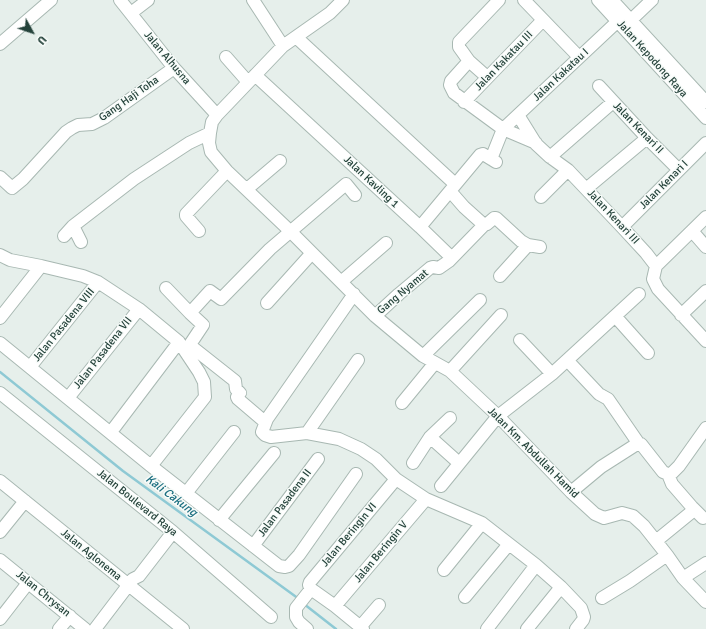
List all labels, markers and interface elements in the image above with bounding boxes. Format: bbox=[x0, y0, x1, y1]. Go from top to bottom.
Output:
north arrow bbox=[12, 12, 52, 52]
street label: Jalan Kepodong Raya bbox=[614, 18, 690, 100]
street label: Jalan Kakatau III bbox=[472, 28, 536, 94]
street label: Jalan Alhusna bbox=[141, 29, 193, 87]
text: U bbox=[34, 33, 49, 47]
street label: Jalan Kakatau I bbox=[530, 46, 592, 104]
street label: Gang Haji Toha bbox=[96, 73, 162, 125]
street label: Jalan Kenari II bbox=[610, 99, 666, 157]
street label: Jalan Kavling 1 bbox=[341, 153, 401, 211]
street label: Jalan Kenari I bbox=[637, 158, 691, 212]
street label: Jalan Kenari III bbox=[584, 187, 642, 247]
street label: Gang Nyamat bbox=[375, 267, 431, 317]
street label: Jalan Pasadena VIII bbox=[30, 286, 98, 364]
street label: Jalan Pasadena VII bbox=[71, 314, 135, 392]
street label: Jalan Km. Abdullah Hamid bbox=[485, 405, 581, 501]
street label: Jalan Boulevard Raya bbox=[94, 467, 180, 539]
street label: Jalan Pasadena II bbox=[255, 467, 315, 539]
water label: Kali Cakung bbox=[142, 472, 200, 520]
street label: Jalan Beringin VI bbox=[318, 500, 380, 570]
street label: Jalan Beringin V bbox=[351, 519, 411, 585]
street label: Jalan Aglonema bbox=[58, 526, 124, 584]
street label: Jalan Chrysan bbox=[13, 568, 73, 620]

